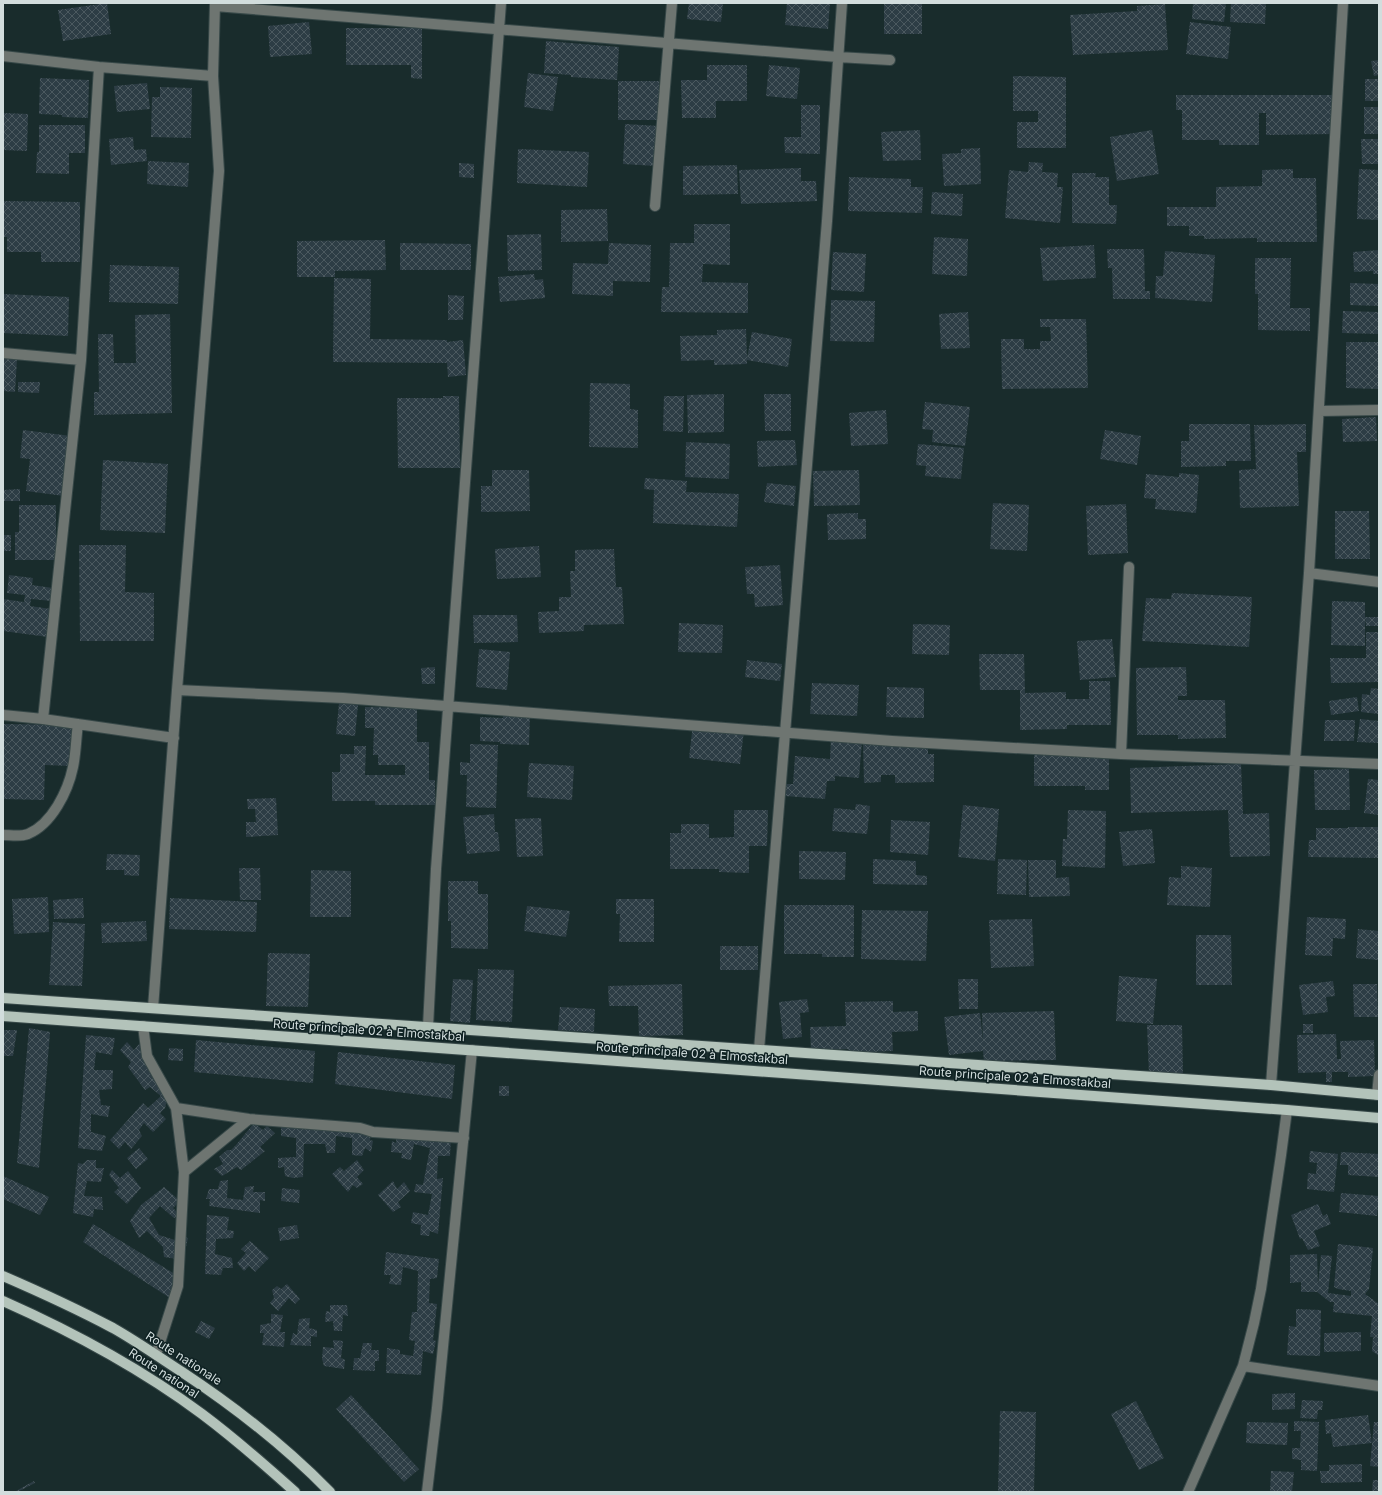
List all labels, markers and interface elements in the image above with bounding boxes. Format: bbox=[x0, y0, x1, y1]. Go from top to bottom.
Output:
street label: Route principale 02 à Elmostakbal bbox=[273, 1016, 465, 1044]
street label: Route principale 02 à Elmostakbal bbox=[596, 1039, 788, 1067]
street label: Route principale 02 à Elmostakbal bbox=[919, 1063, 1111, 1091]
street label: Route nationale bbox=[143, 1328, 225, 1388]
street label: Route national bbox=[126, 1345, 202, 1401]

